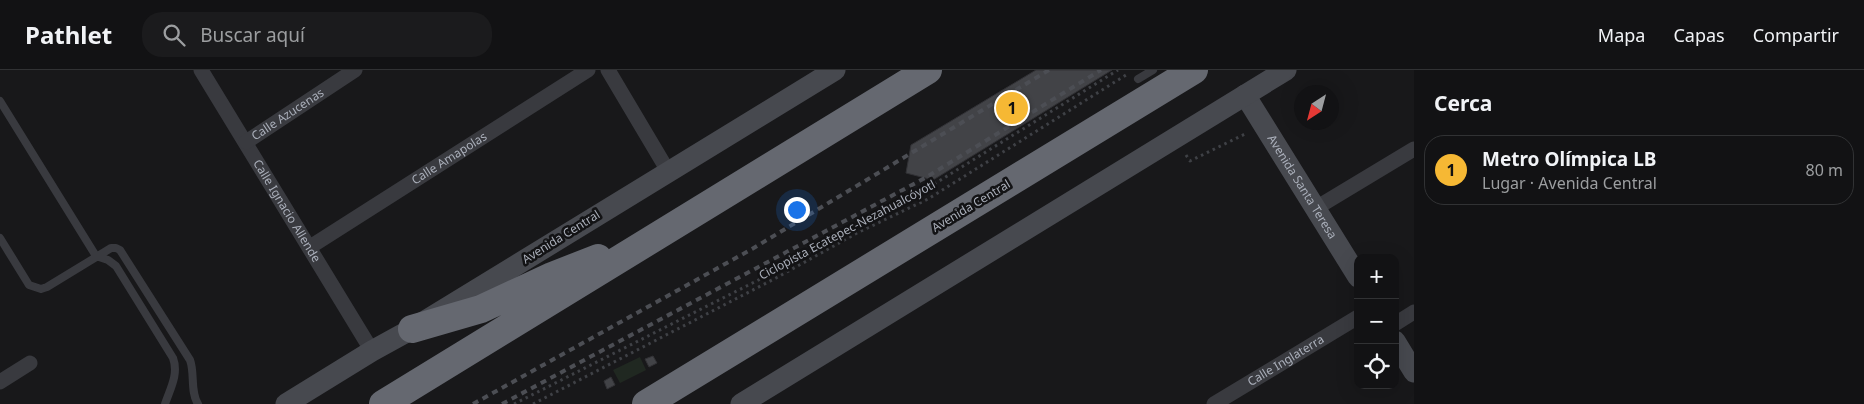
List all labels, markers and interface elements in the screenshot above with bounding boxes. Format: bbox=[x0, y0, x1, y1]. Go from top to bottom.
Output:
search box bbox=[142, 12, 492, 57]
text: Pathlet bbox=[25, 18, 112, 51]
icon: search bbox=[160, 21, 188, 49]
text: Buscar aquí bbox=[200, 22, 305, 48]
text: Mapa bbox=[1598, 23, 1645, 47]
text: Capas bbox=[1673, 23, 1725, 47]
text: Compartir bbox=[1753, 23, 1839, 47]
street label: Calle Azucenas bbox=[248, 84, 327, 144]
north arrow bbox=[1294, 85, 1339, 130]
pin: 1 bbox=[996, 89, 1028, 127]
text: Cerca bbox=[1434, 89, 1492, 117]
street label: Calle Amapolas bbox=[408, 127, 490, 188]
street label: Avenida Santa Teresa bbox=[1264, 131, 1341, 242]
text: Metro Olímpica LB bbox=[1482, 146, 1656, 172]
street label: Calle Ignacio Allende bbox=[249, 156, 325, 266]
text: 1 bbox=[1446, 159, 1456, 181]
text: 80 m bbox=[1806, 159, 1843, 181]
text: Lugar · Avenida Central bbox=[1482, 172, 1657, 194]
street label: Avenida Central bbox=[928, 175, 1013, 236]
street label: Ciclopista Ecatepec-Nezahualcóyotl bbox=[756, 176, 938, 283]
your location bbox=[784, 197, 810, 223]
street label: Avenida Central bbox=[519, 206, 603, 267]
map controls bbox=[1354, 254, 1399, 389]
button: + bbox=[1354, 254, 1399, 299]
button: − bbox=[1354, 299, 1399, 344]
street label: Calle Inglaterra bbox=[1244, 330, 1327, 390]
button: locate bbox=[1354, 344, 1399, 389]

